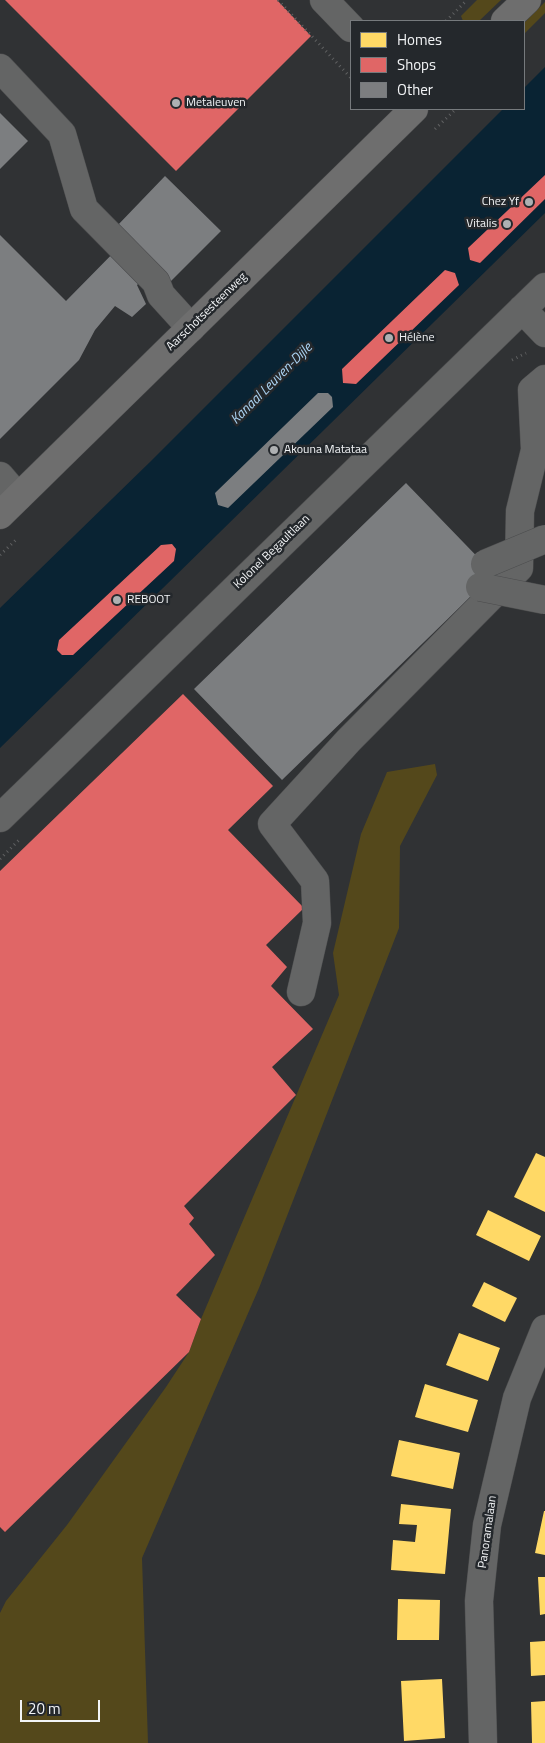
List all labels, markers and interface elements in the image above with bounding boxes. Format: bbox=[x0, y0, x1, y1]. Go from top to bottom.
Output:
legend bbox=[350, 20, 525, 110]
text: Homes bbox=[397, 28, 442, 51]
text: Shops bbox=[397, 53, 436, 76]
text: Other bbox=[397, 78, 433, 101]
place label: Metaleuven bbox=[186, 96, 246, 110]
marker: Metaleuven bbox=[170, 97, 182, 109]
place label: Chez Yf bbox=[482, 195, 519, 209]
marker: Chez Yf bbox=[523, 196, 535, 208]
place label: Vitalis bbox=[466, 217, 497, 231]
marker: Vitalis bbox=[501, 218, 513, 230]
street label: Aarschotsesteenweg bbox=[164, 270, 250, 354]
place label: Hélène bbox=[399, 331, 434, 345]
marker: Hélène bbox=[383, 332, 395, 344]
water label: Kanaal Leuven-Dijle bbox=[228, 340, 316, 428]
place label: Akouna Matataa bbox=[284, 443, 367, 457]
marker: Akouna Matataa bbox=[268, 444, 280, 456]
street label: Kolonel Begaultlaan bbox=[231, 512, 313, 592]
place label: REBOOT bbox=[127, 593, 170, 607]
marker: REBOOT bbox=[111, 594, 123, 606]
street label: Panoramalaan bbox=[476, 1495, 500, 1569]
scale bar bbox=[22, 1690, 102, 1722]
text: 20 m bbox=[28, 1697, 61, 1720]

